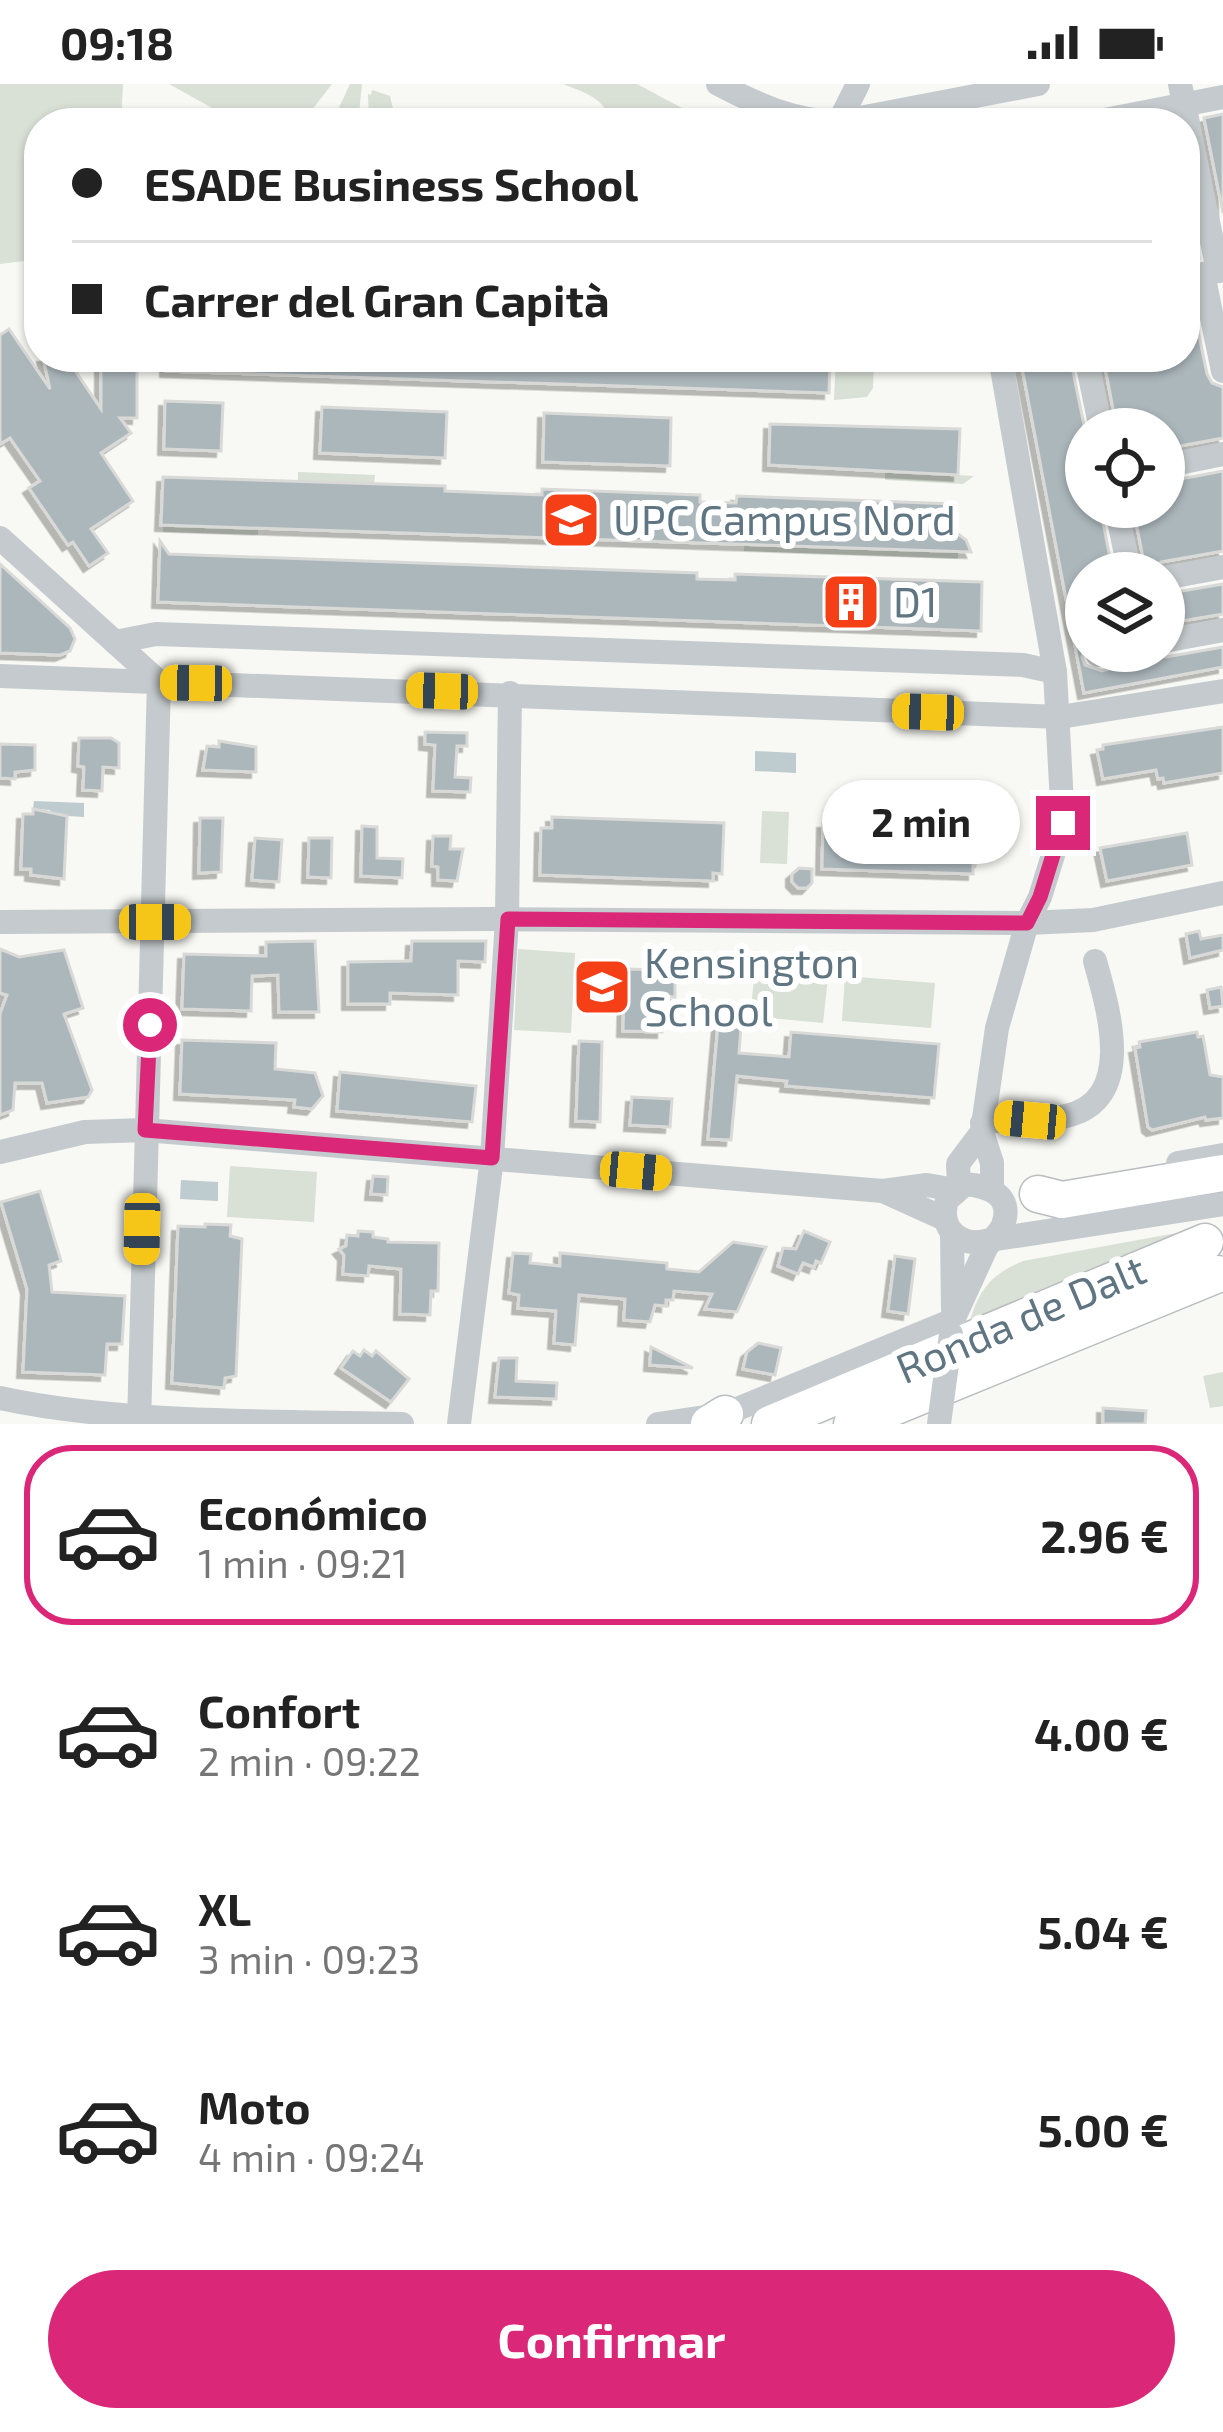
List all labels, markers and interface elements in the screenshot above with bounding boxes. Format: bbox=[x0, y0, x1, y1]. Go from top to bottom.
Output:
text: 09:18 bbox=[60, 15, 174, 69]
text: ESADE Business School bbox=[144, 156, 638, 210]
text: Carrer del Gran Capità bbox=[144, 272, 610, 326]
map controls bbox=[1065, 408, 1185, 672]
button: locate bbox=[1065, 408, 1185, 528]
school or university icon: UPC Campus Nord bbox=[540, 489, 602, 551]
place label: UPC Campus Nord bbox=[613, 493, 956, 543]
button: layers bbox=[1065, 552, 1185, 672]
building icon: D1 bbox=[820, 571, 882, 633]
place label: D1 bbox=[893, 575, 938, 625]
car bbox=[160, 664, 232, 702]
car bbox=[405, 672, 479, 710]
car bbox=[891, 693, 965, 731]
callout: 2 min bbox=[823, 781, 1021, 865]
route end bbox=[1036, 796, 1090, 850]
text: 2 min bbox=[871, 798, 971, 845]
car bbox=[119, 904, 191, 940]
place label: Kensington School bbox=[644, 936, 859, 1034]
school or university icon: Kensington School bbox=[571, 956, 633, 1018]
route start bbox=[123, 998, 177, 1052]
car bbox=[993, 1099, 1067, 1141]
car bbox=[599, 1150, 673, 1192]
car bbox=[123, 1193, 161, 1265]
street label: Ronda de Dalt bbox=[888, 1242, 1152, 1392]
icon: car bbox=[54, 1481, 162, 1589]
text: Económico bbox=[198, 1485, 428, 1539]
text: 2.96 € bbox=[1040, 1508, 1169, 1562]
text: 1 min · 09:21 bbox=[198, 1539, 408, 1586]
icon: car bbox=[54, 1679, 162, 1787]
text: Confort bbox=[198, 1683, 360, 1737]
text: 4.00 € bbox=[1034, 1706, 1169, 1760]
text: 2 min · 09:22 bbox=[198, 1737, 421, 1784]
icon: car bbox=[54, 1877, 162, 1985]
text: XL bbox=[198, 1881, 251, 1935]
text: 5.04 € bbox=[1038, 1904, 1169, 1958]
text: 3 min · 09:23 bbox=[198, 1935, 420, 1982]
icon: car bbox=[54, 2075, 162, 2183]
text: Moto bbox=[198, 2079, 311, 2133]
text: 5.00 € bbox=[1038, 2102, 1169, 2156]
text: 4 min · 09:24 bbox=[198, 2133, 425, 2180]
button: Confirmar bbox=[48, 2270, 1175, 2408]

